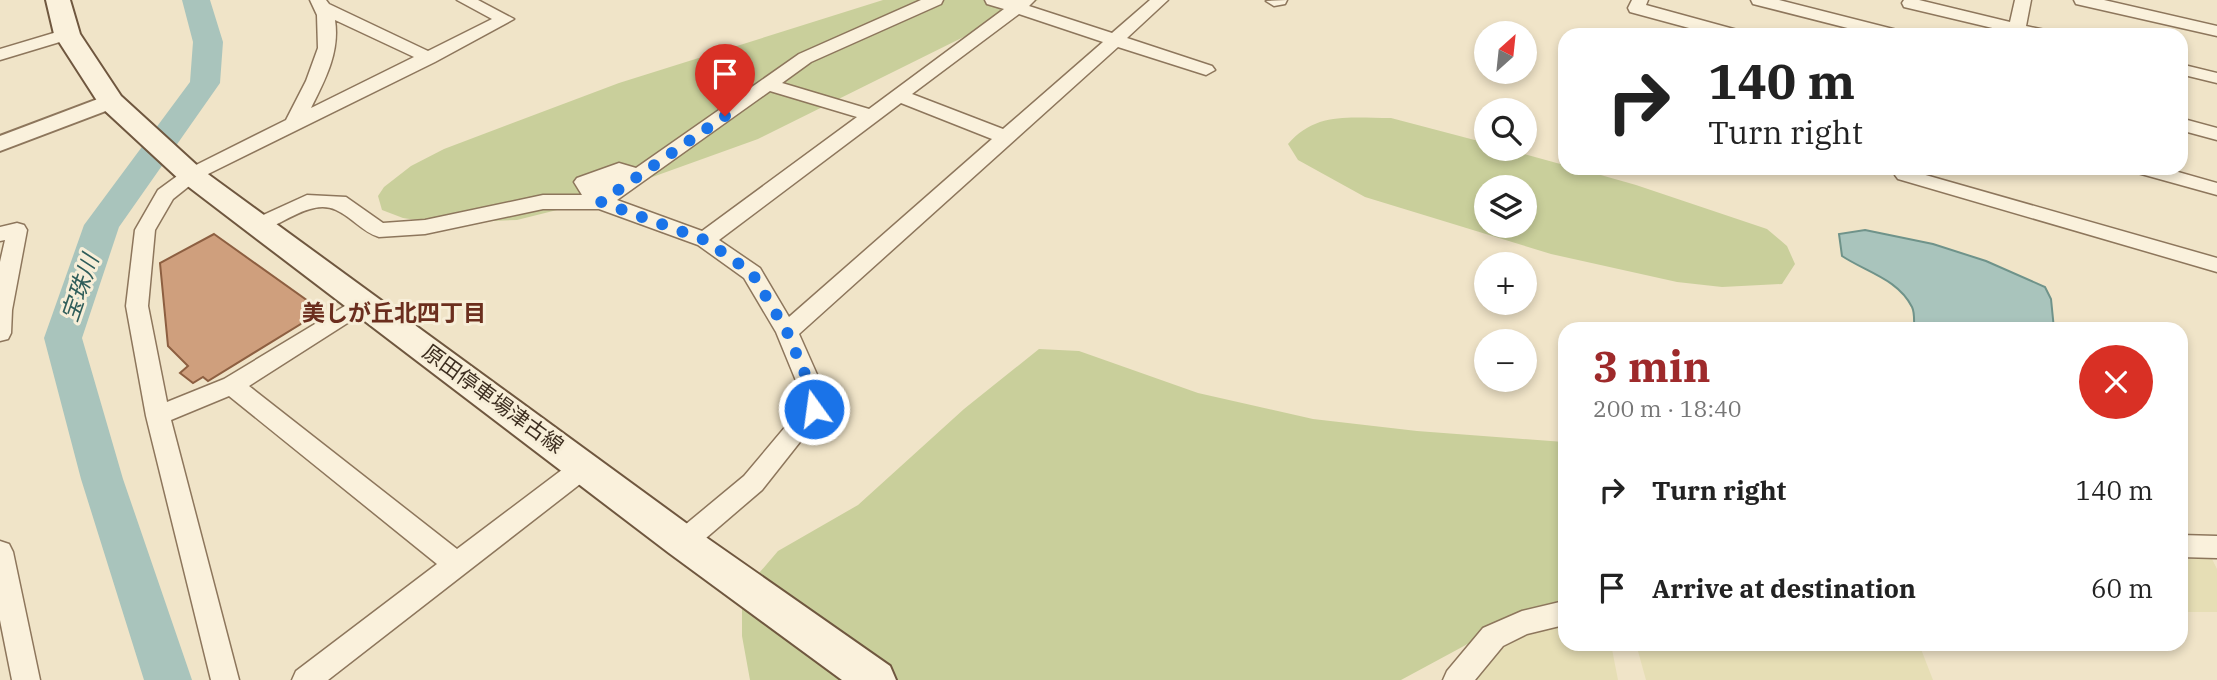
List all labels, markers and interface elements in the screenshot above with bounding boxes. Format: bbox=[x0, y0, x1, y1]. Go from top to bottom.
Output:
north arrow bbox=[1474, 21, 1536, 84]
map controls bbox=[1474, 21, 1537, 392]
pin bbox=[695, 44, 755, 116]
text: 140 m bbox=[1708, 49, 1855, 112]
icon: arrive bbox=[706, 55, 744, 93]
icon: right bbox=[1593, 56, 1684, 147]
button: search bbox=[1474, 98, 1537, 161]
text: Turn right bbox=[1708, 111, 1863, 153]
button: layers bbox=[1474, 175, 1537, 238]
water label: 宝珠川 bbox=[54, 247, 105, 325]
button: + bbox=[1474, 252, 1537, 315]
district label: 美しが丘北四丁目 bbox=[302, 297, 486, 327]
button: − bbox=[1474, 329, 1537, 392]
street label: 原田停車場津古線 bbox=[417, 337, 570, 459]
text: 3 min bbox=[1593, 339, 1711, 394]
button: close bbox=[2079, 345, 2153, 419]
position arrow bbox=[777, 372, 851, 446]
text: 200 m · 18:40 bbox=[1593, 393, 1742, 423]
icon: right bbox=[1593, 471, 1631, 509]
text: Turn right bbox=[1652, 473, 1786, 507]
text: 140 m bbox=[2075, 473, 2153, 507]
icon: arrive bbox=[1593, 569, 1631, 607]
text: Arrive at destination bbox=[1652, 571, 1916, 605]
text: 60 m bbox=[2091, 571, 2153, 605]

